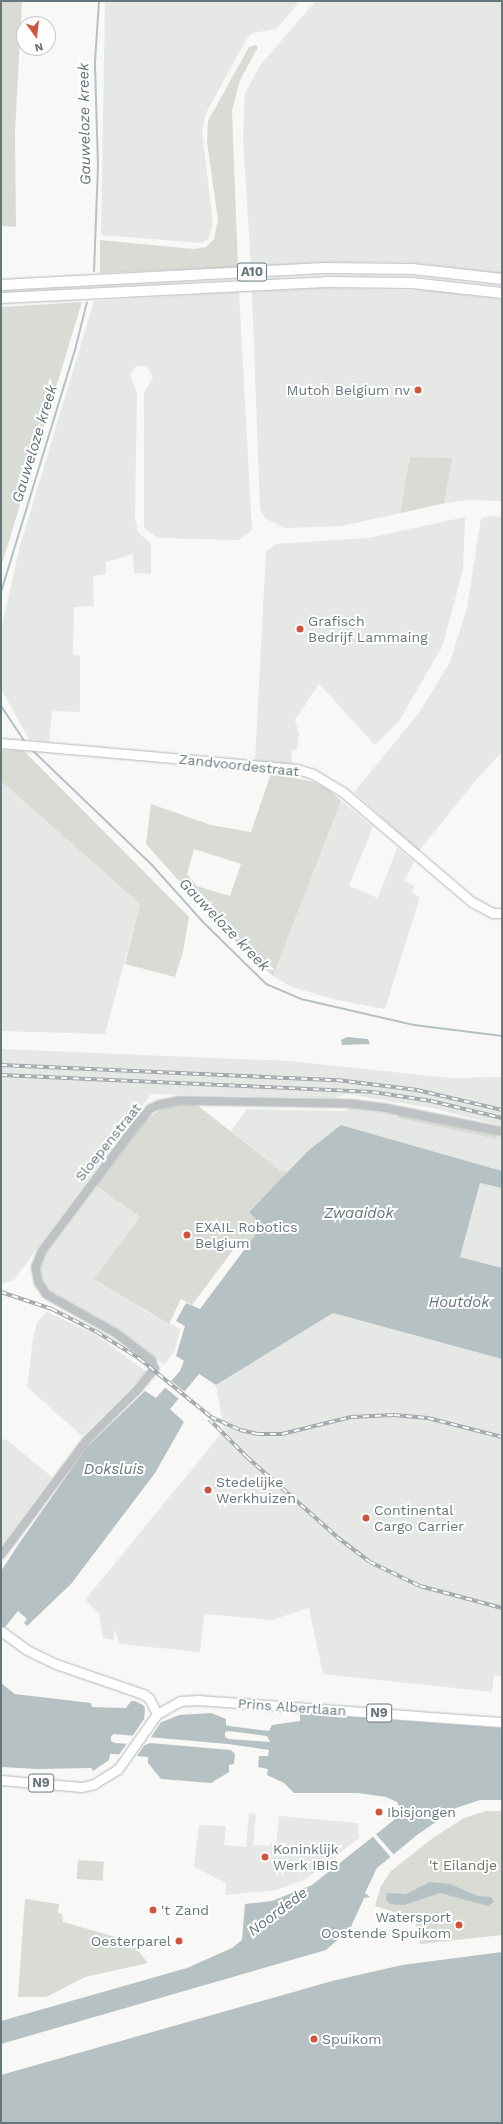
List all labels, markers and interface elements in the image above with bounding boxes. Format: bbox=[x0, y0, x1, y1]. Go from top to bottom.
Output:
north arrow bbox=[16, 16, 56, 56]
text: N bbox=[33, 40, 44, 54]
water label: Gauweloze kreek bbox=[75, 63, 95, 185]
road number: A10 bbox=[236, 261, 268, 283]
place label: Mutoh Belgium nv bbox=[287, 382, 410, 398]
water label: Gauweloze kreek bbox=[9, 383, 61, 505]
marker: Mutoh Belgium nv bbox=[413, 385, 423, 395]
place label: Grafisch Bedrijf Lammaing bbox=[308, 613, 428, 646]
marker: Grafisch Bedrijf Lammaing bbox=[295, 624, 305, 634]
street label: Zandvoordestraat bbox=[178, 750, 300, 780]
water label: Gauweloze kreek bbox=[175, 875, 273, 975]
street label: Sloepenstraat bbox=[71, 1100, 145, 1184]
water label: Zwaaidok bbox=[324, 1205, 394, 1223]
place label: EXAIL Robotics Belgium bbox=[195, 1219, 298, 1252]
marker: EXAIL Robotics Belgium bbox=[182, 1230, 192, 1240]
water label: Houtdok bbox=[429, 1294, 489, 1312]
water label: Doksluis bbox=[84, 1461, 144, 1479]
place label: Stedelijke Werkhuizen bbox=[216, 1474, 296, 1506]
marker: Stedelijke Werkhuizen bbox=[203, 1485, 213, 1495]
place label: Continental Cargo Carrier bbox=[374, 1502, 464, 1534]
marker: Continental Cargo Carrier bbox=[361, 1513, 371, 1523]
street label: Prins Albertlaan bbox=[237, 1695, 347, 1719]
road number: N9 bbox=[366, 1702, 392, 1724]
road number: N9 bbox=[28, 1772, 54, 1794]
place label: Ibisjongen bbox=[387, 1804, 456, 1820]
marker: Ibisjongen bbox=[374, 1807, 384, 1817]
place label: Koninklijk Werk IBIS bbox=[273, 1841, 339, 1874]
marker: Koninklijk Werk IBIS bbox=[260, 1852, 270, 1862]
park label: 't Eilandje bbox=[429, 1857, 497, 1873]
water label: Noordede bbox=[245, 1884, 311, 1940]
place label: 't Zand bbox=[161, 1902, 209, 1918]
marker: 't Zand bbox=[148, 1905, 158, 1915]
place label: Watersport Oostende Spuikom bbox=[321, 1909, 451, 1942]
marker: Watersport Oostende Spuikom bbox=[454, 1920, 464, 1930]
place label: Oesterparel bbox=[91, 1933, 171, 1949]
marker: Oesterparel bbox=[174, 1936, 184, 1946]
place label: Spuikom bbox=[322, 2031, 381, 2047]
marker: Spuikom bbox=[309, 2034, 319, 2044]

